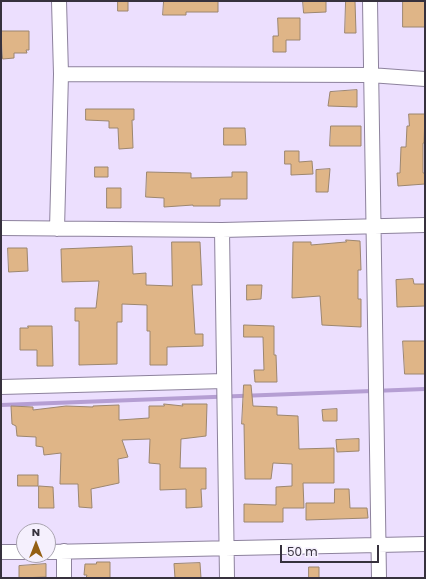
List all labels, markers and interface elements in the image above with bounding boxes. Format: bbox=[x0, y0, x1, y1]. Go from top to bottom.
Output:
north arrow bbox=[16, 523, 56, 563]
text: N bbox=[32, 524, 40, 540]
scale bar bbox=[282, 537, 381, 563]
text: 50 m bbox=[287, 543, 318, 560]

